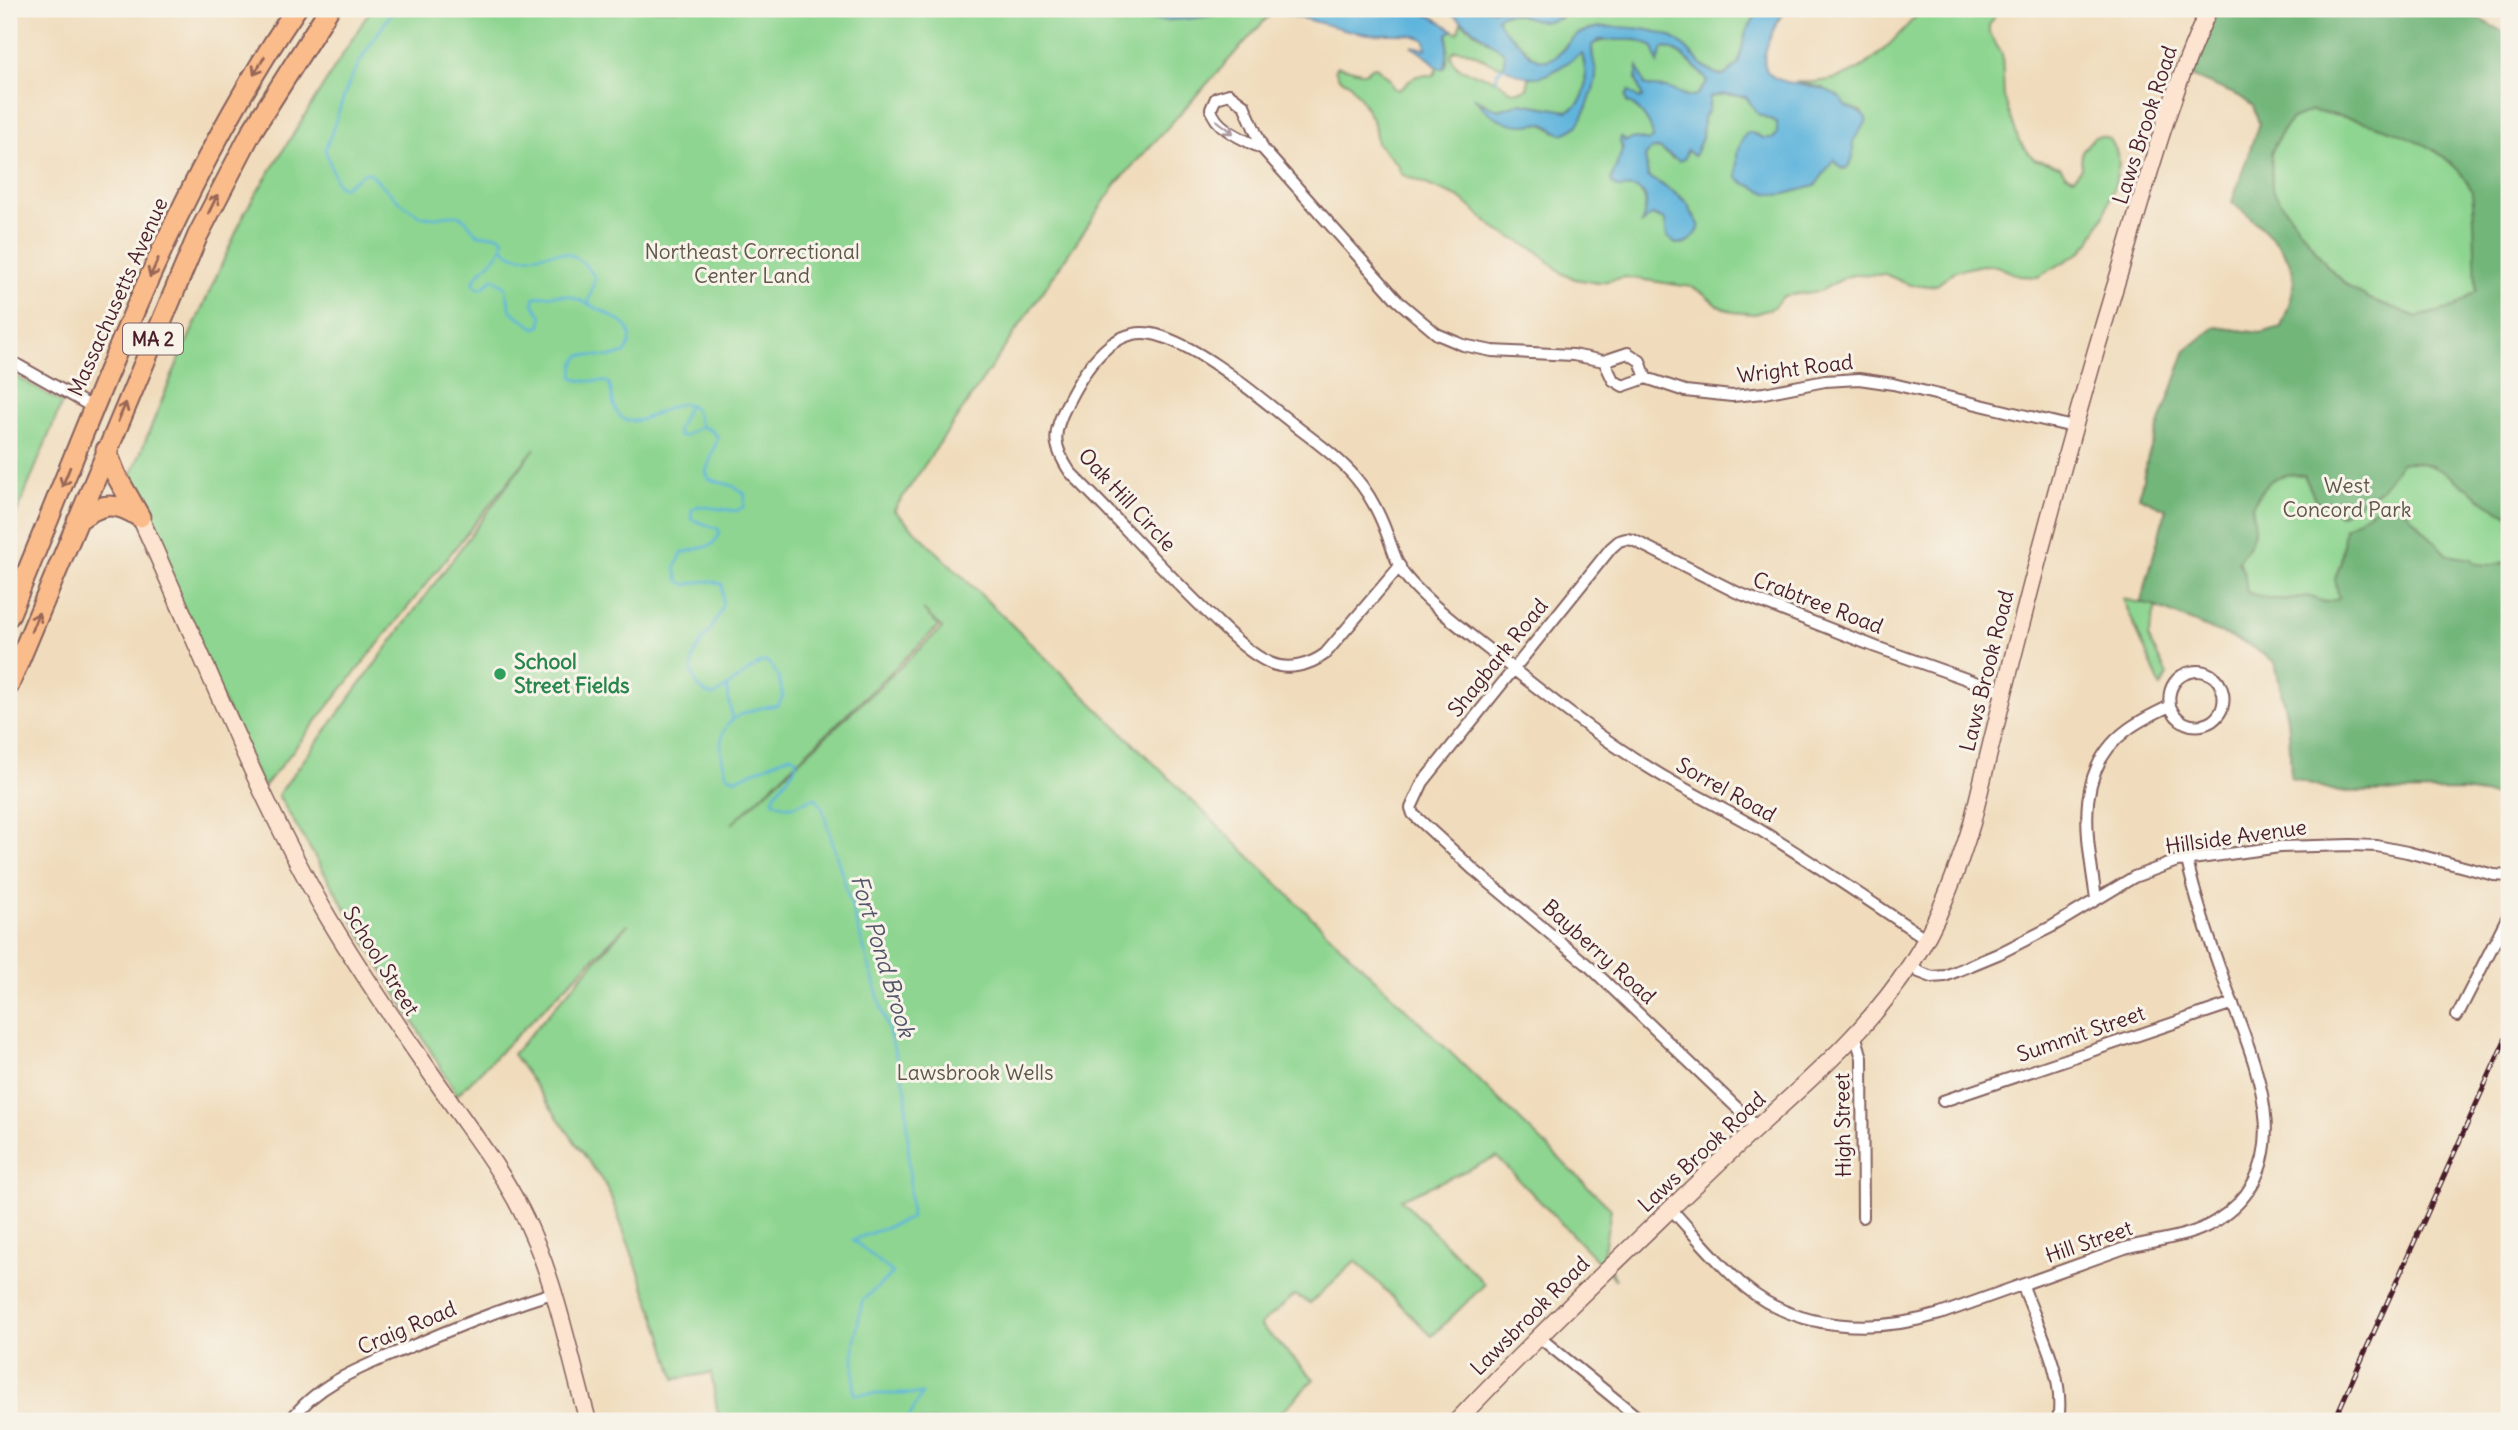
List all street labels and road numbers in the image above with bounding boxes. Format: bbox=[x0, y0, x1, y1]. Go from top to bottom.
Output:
street label: Laws Brook Road bbox=[2106, 42, 2183, 207]
street label: Massachusetts Avenue bbox=[62, 193, 174, 400]
road number: MA 2 bbox=[123, 324, 183, 354]
street label: Wright Road bbox=[1735, 348, 1855, 389]
street label: Oak Hill Circle bbox=[1073, 442, 1182, 557]
street label: Crabtree Road bbox=[1749, 565, 1887, 640]
street label: Laws Brook Road bbox=[1953, 588, 2020, 754]
street label: Shagbark Road bbox=[1442, 593, 1554, 722]
street label: Sorrel Road bbox=[1671, 751, 1781, 828]
street label: Hillside Avenue bbox=[2164, 813, 2308, 860]
street label: Bayberry Road bbox=[1537, 893, 1662, 1010]
street label: School Street bbox=[337, 901, 426, 1020]
street label: Summit Street bbox=[2013, 999, 2148, 1068]
street label: High Street bbox=[1828, 1072, 1857, 1178]
street label: Laws Brook Road bbox=[1632, 1085, 1771, 1218]
street label: Hill Street bbox=[2042, 1214, 2136, 1269]
street label: Lawsbrook Road bbox=[1464, 1250, 1595, 1381]
street label: Craig Road bbox=[353, 1295, 460, 1360]

